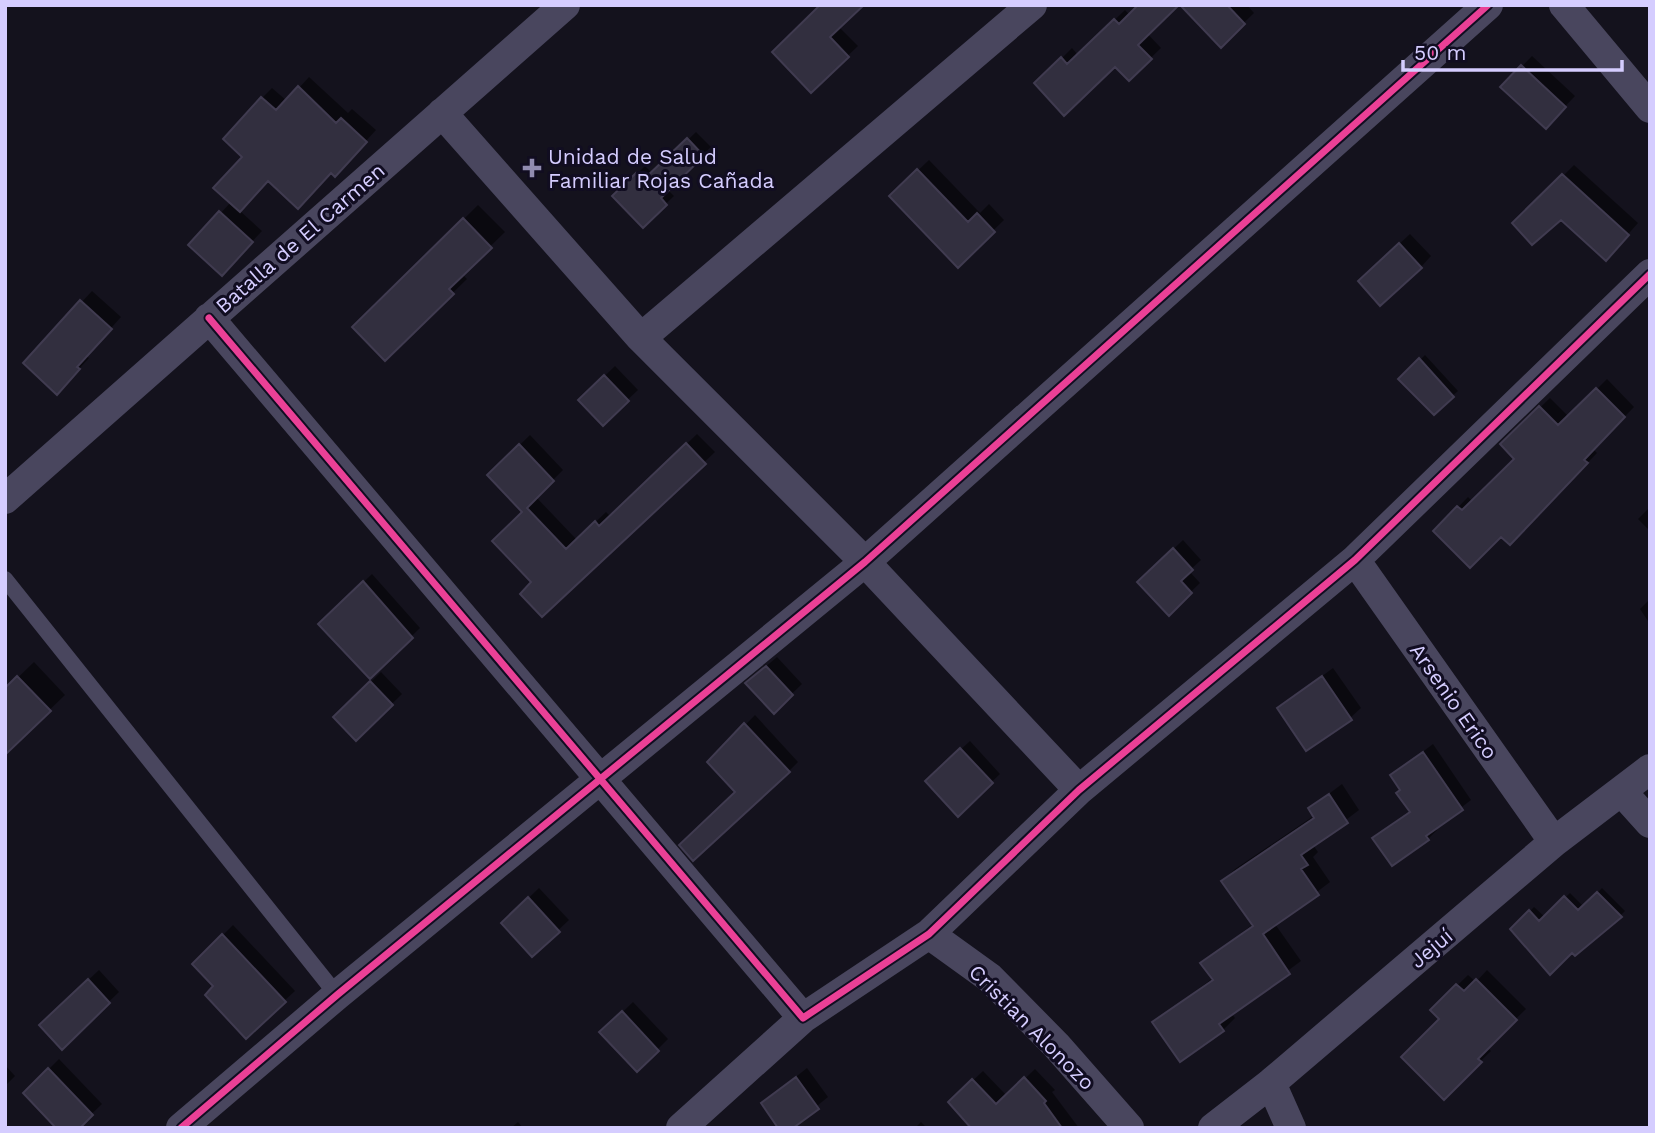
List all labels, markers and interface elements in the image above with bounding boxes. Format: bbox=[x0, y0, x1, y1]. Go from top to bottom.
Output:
scale bar bbox=[1403, 28, 1622, 72]
text: 50 m bbox=[1414, 40, 1466, 65]
place label: Unidad de Salud Familiar Rojas Cañada bbox=[548, 144, 775, 193]
street label: Batalla de El Carmen bbox=[210, 158, 390, 318]
marker: Unidad de Salud Familiar Rojas Cañada bbox=[522, 158, 542, 178]
street label: Arsenio Erico bbox=[1405, 638, 1503, 764]
street label: Jejuí bbox=[1405, 923, 1458, 973]
street label: Cristian Alonozo bbox=[964, 959, 1100, 1095]

